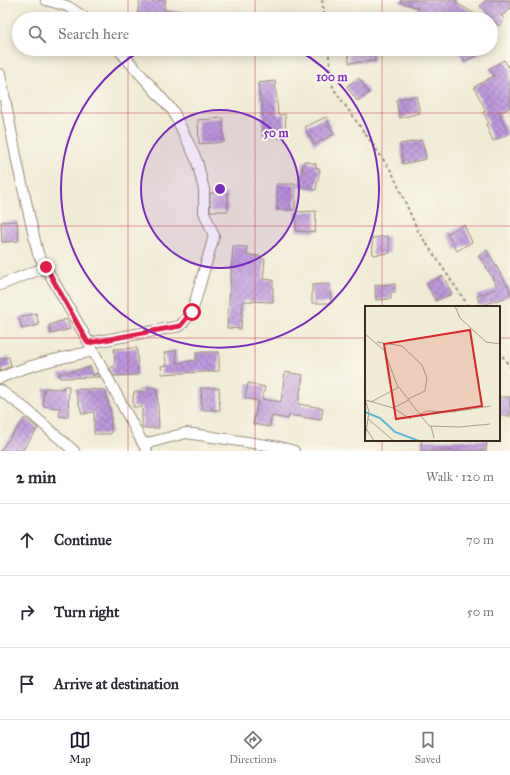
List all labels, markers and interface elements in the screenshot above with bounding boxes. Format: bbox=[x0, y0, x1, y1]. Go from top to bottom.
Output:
search box bbox=[12, 12, 498, 56]
icon: search bbox=[26, 23, 48, 45]
text: Search here bbox=[58, 25, 129, 43]
text: 100 m bbox=[316, 70, 349, 84]
text: 50 m bbox=[263, 126, 290, 140]
centre of rings bbox=[213, 182, 227, 196]
route end bbox=[37, 258, 55, 276]
route start bbox=[183, 303, 201, 321]
inset map bbox=[365, 306, 500, 441]
text: 2 min bbox=[16, 467, 56, 488]
text: Walk · 120 m bbox=[426, 469, 494, 485]
icon: ahead bbox=[16, 529, 38, 551]
text: Continue bbox=[54, 531, 112, 549]
text: 70 m bbox=[466, 532, 494, 548]
icon: right bbox=[16, 601, 38, 623]
text: Turn right bbox=[54, 603, 119, 621]
text: 50 m bbox=[467, 604, 494, 620]
icon: arrive bbox=[16, 673, 38, 695]
text: Arrive at destination bbox=[54, 675, 179, 693]
tab: Map bbox=[69, 729, 91, 766]
tab: Directions bbox=[229, 729, 277, 766]
tab: Saved bbox=[415, 729, 441, 766]

